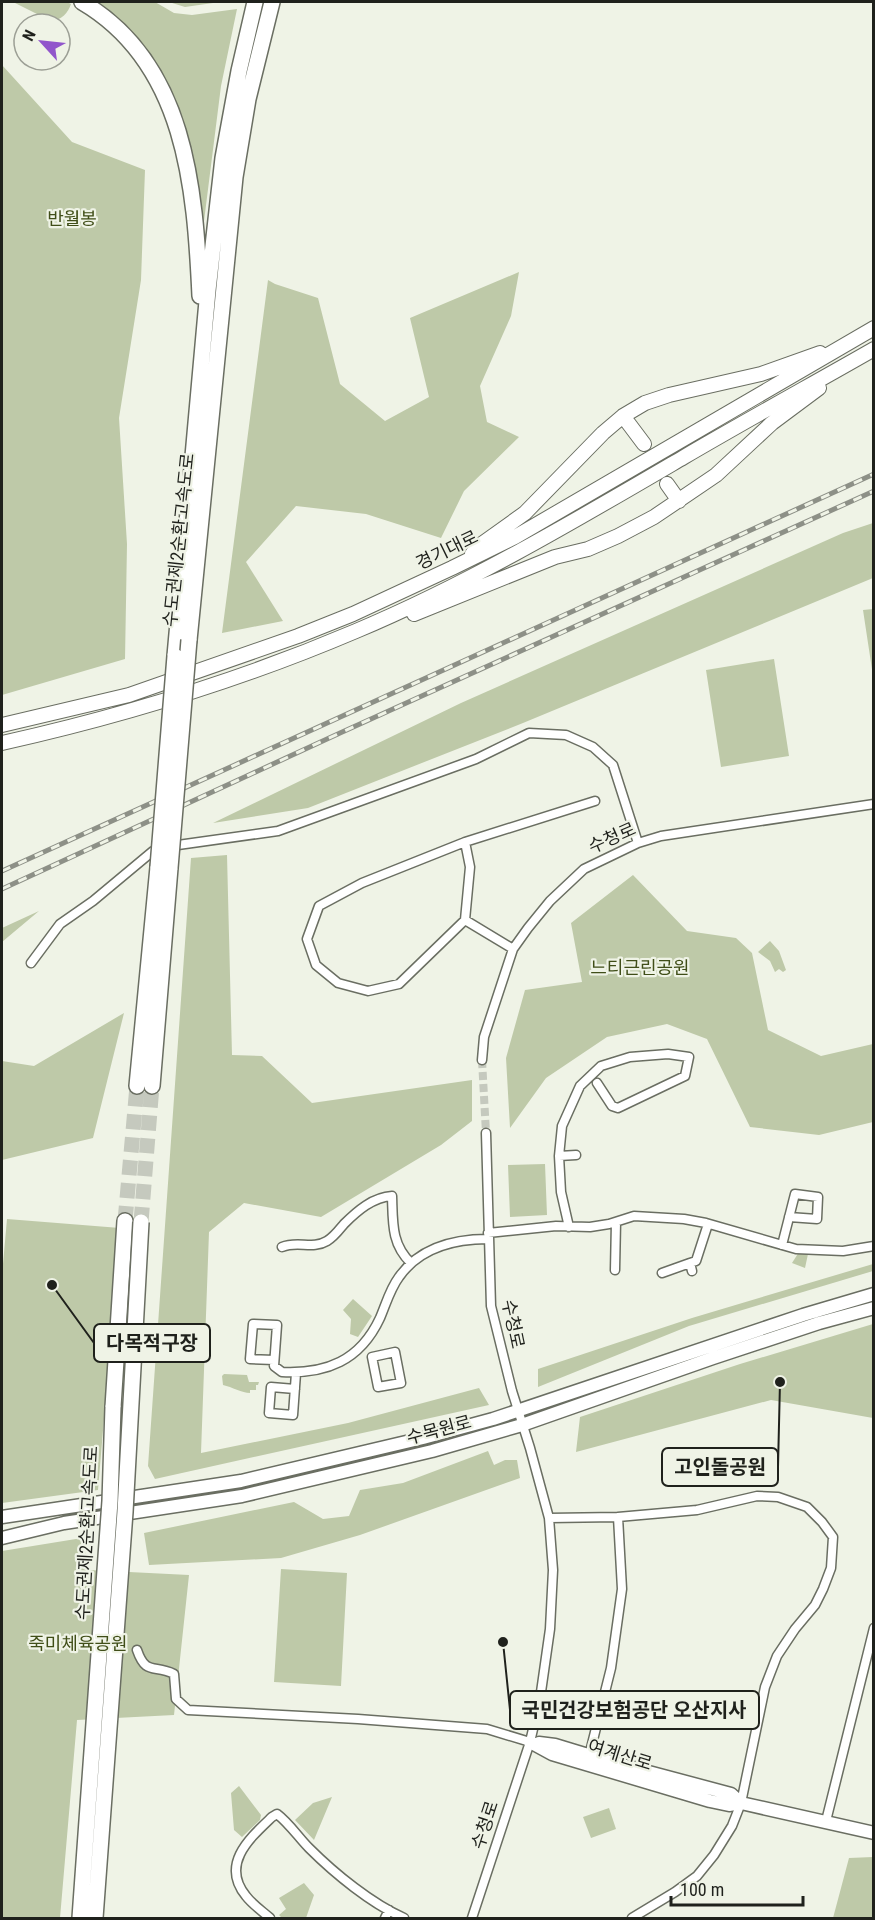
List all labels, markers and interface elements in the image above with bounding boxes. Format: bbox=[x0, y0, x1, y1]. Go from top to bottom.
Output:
north arrow bbox=[12, 12, 72, 72]
text: N bbox=[18, 27, 40, 44]
park label: 반월봉 bbox=[47, 208, 97, 229]
street label: 수도권제2순환고속도로 bbox=[159, 452, 198, 628]
street label: 경기대로 bbox=[412, 526, 481, 574]
street label: 수청로 bbox=[585, 818, 639, 857]
park label: 느티근린공원 bbox=[590, 957, 690, 978]
street label: 수청로 bbox=[498, 1297, 529, 1350]
callout: 다목적구장 bbox=[94, 1324, 210, 1362]
text: 다목적구장 bbox=[106, 1331, 198, 1355]
street label: 수목원로 bbox=[404, 1411, 474, 1448]
street label: 수도권제2순환고속도로 bbox=[71, 1445, 102, 1621]
callout: 고인돌공원 bbox=[662, 1448, 778, 1486]
text: 고인돌공원 bbox=[674, 1455, 766, 1479]
park label: 죽미체육공원 bbox=[28, 1633, 128, 1654]
callout: 국민건강보험공단 오산지사 bbox=[510, 1691, 759, 1729]
text: 국민건강보험공단 오산지사 bbox=[521, 1698, 747, 1722]
street label: 여계산로 bbox=[585, 1735, 655, 1774]
street label: 수청로 bbox=[467, 1798, 502, 1852]
scale bar bbox=[671, 1869, 803, 1907]
text: 100 m bbox=[680, 1879, 724, 1900]

